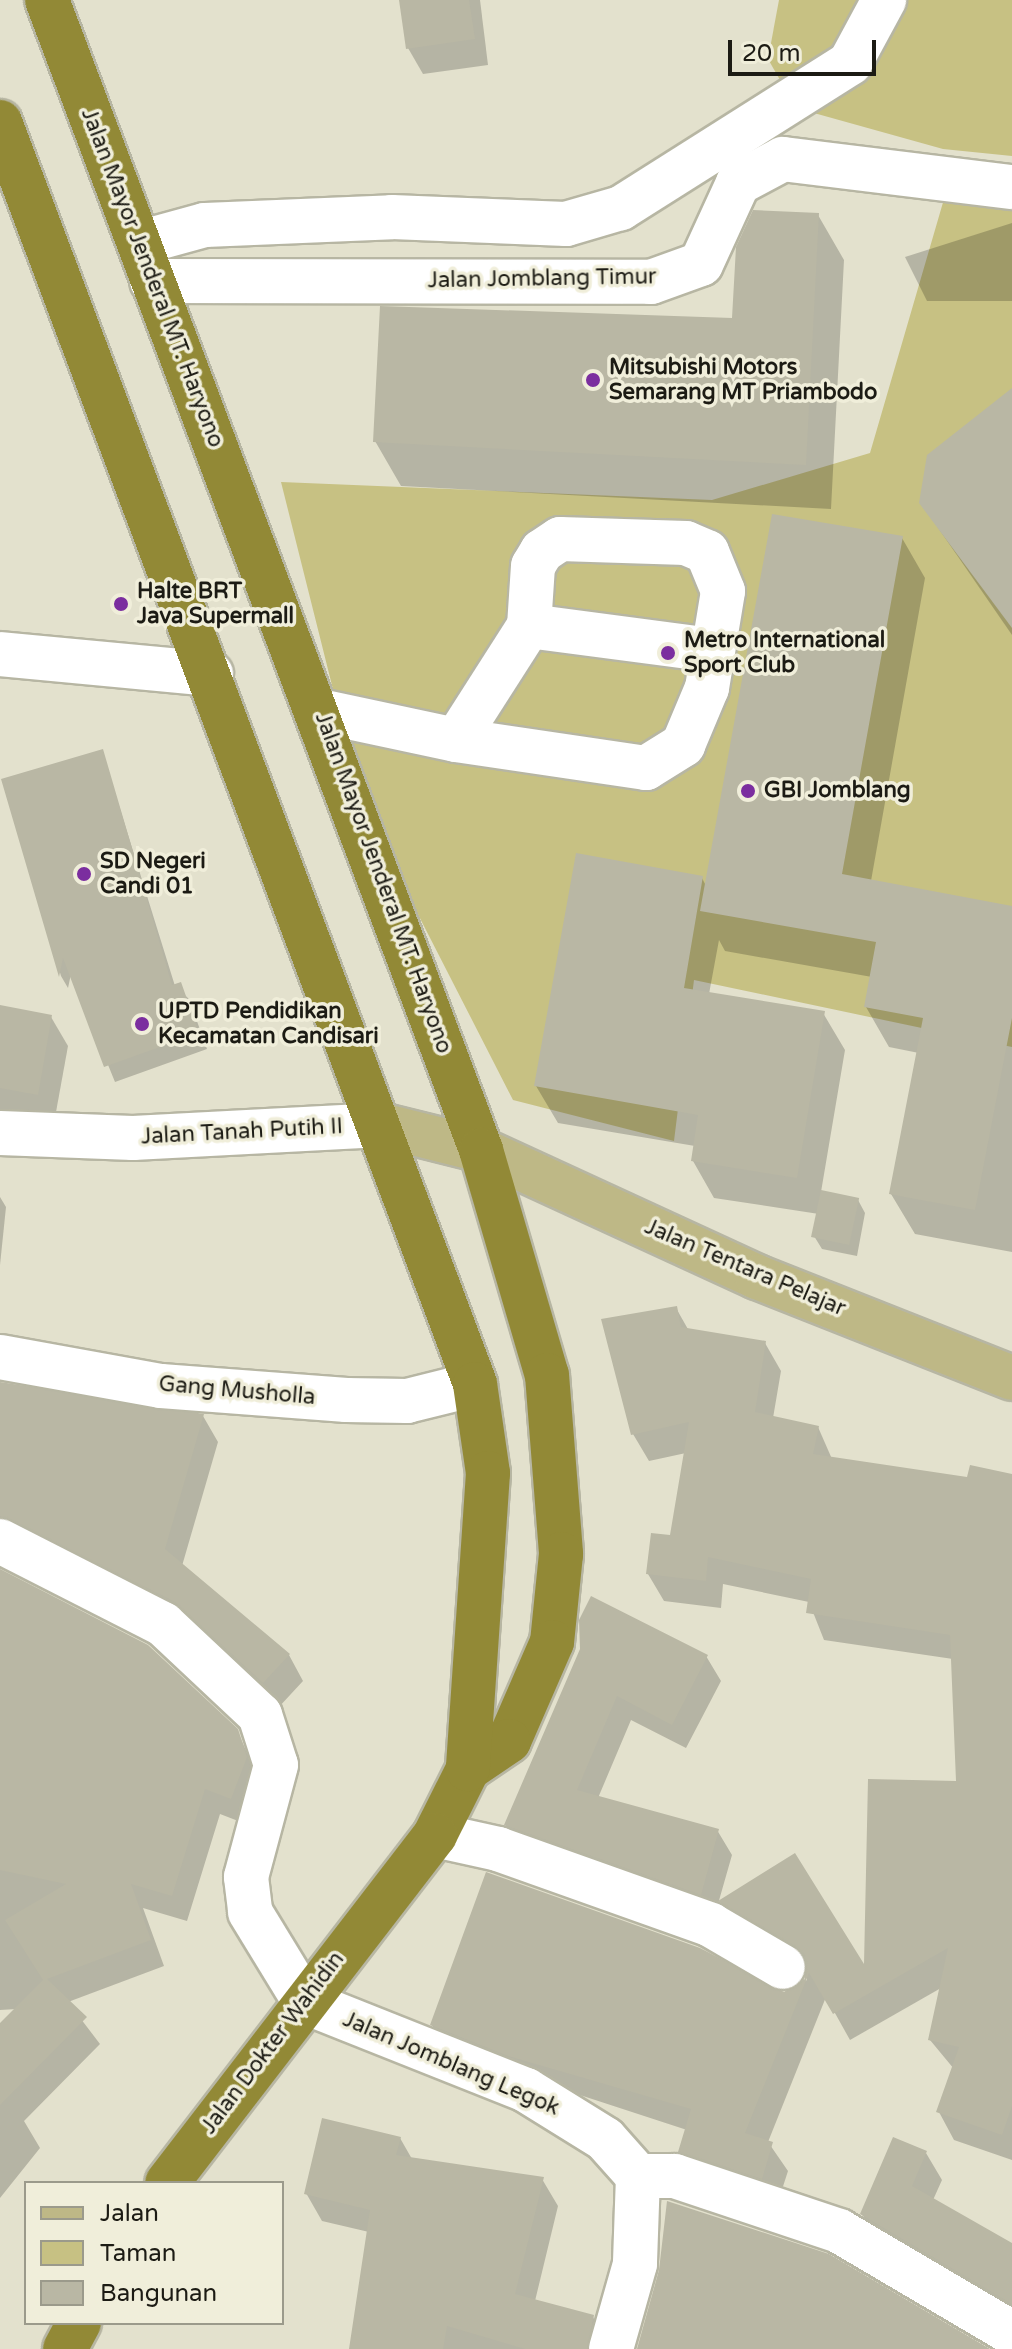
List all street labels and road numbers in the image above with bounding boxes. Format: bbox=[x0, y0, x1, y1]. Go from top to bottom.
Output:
street label: Jalan Mayor Jenderal MT. Haryono bbox=[75, 105, 229, 451]
street label: Jalan Jomblang Timur bbox=[427, 264, 657, 294]
street label: Jalan Mayor Jenderal MT. Haryono bbox=[309, 709, 457, 1057]
street label: Jalan Tanah Putih II bbox=[140, 1114, 344, 1150]
street label: Jalan Tentara Pelajar bbox=[641, 1214, 849, 1322]
street label: Gang Musholla bbox=[158, 1371, 316, 1411]
street label: Jalan Dokter Wahidin bbox=[196, 1947, 350, 2139]
street label: Jalan Jomblang Legok bbox=[339, 2006, 563, 2122]

